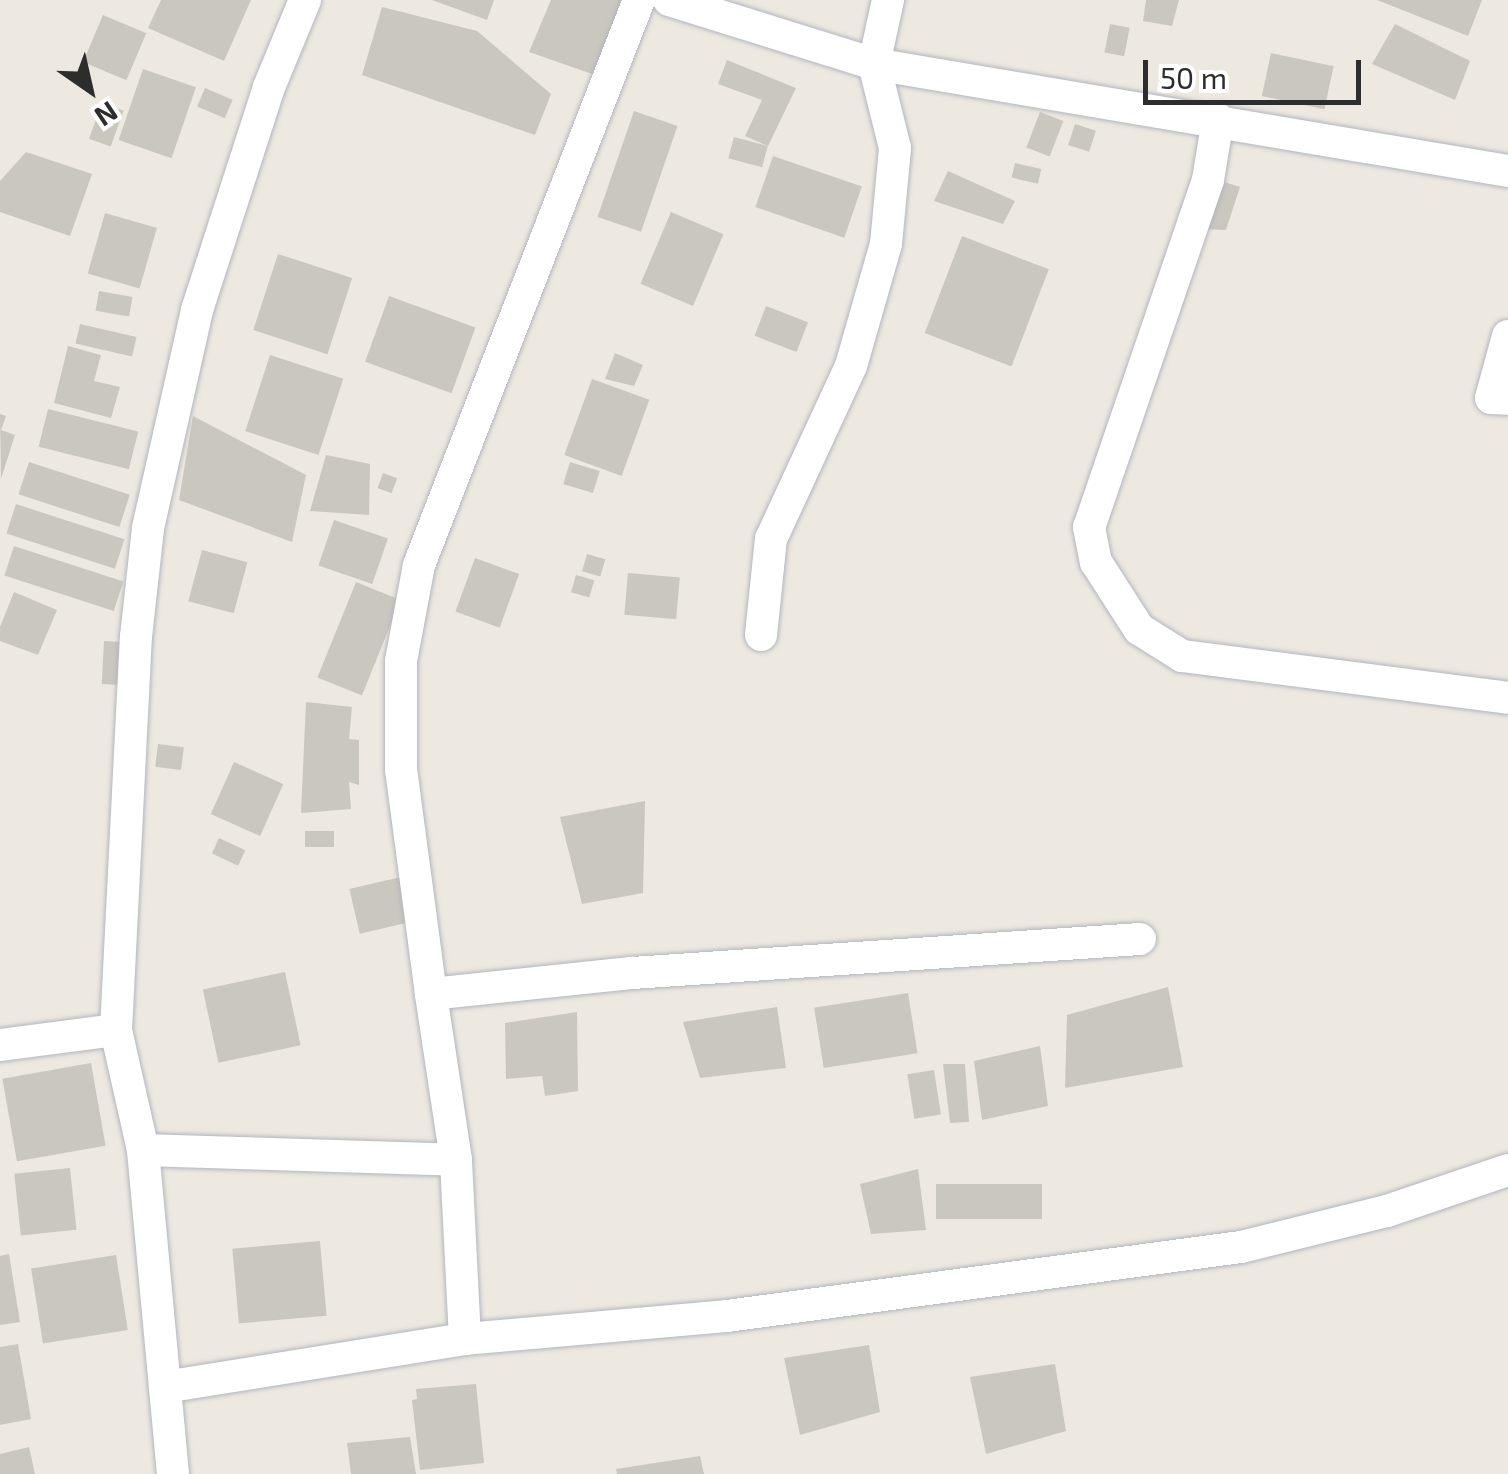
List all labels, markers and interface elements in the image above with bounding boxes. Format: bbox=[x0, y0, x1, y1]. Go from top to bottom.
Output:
north arrow bbox=[40, 40, 140, 140]
scale bar bbox=[1148, 40, 1366, 102]
text: 50 m bbox=[1160, 59, 1227, 95]
text: N bbox=[89, 95, 125, 135]

